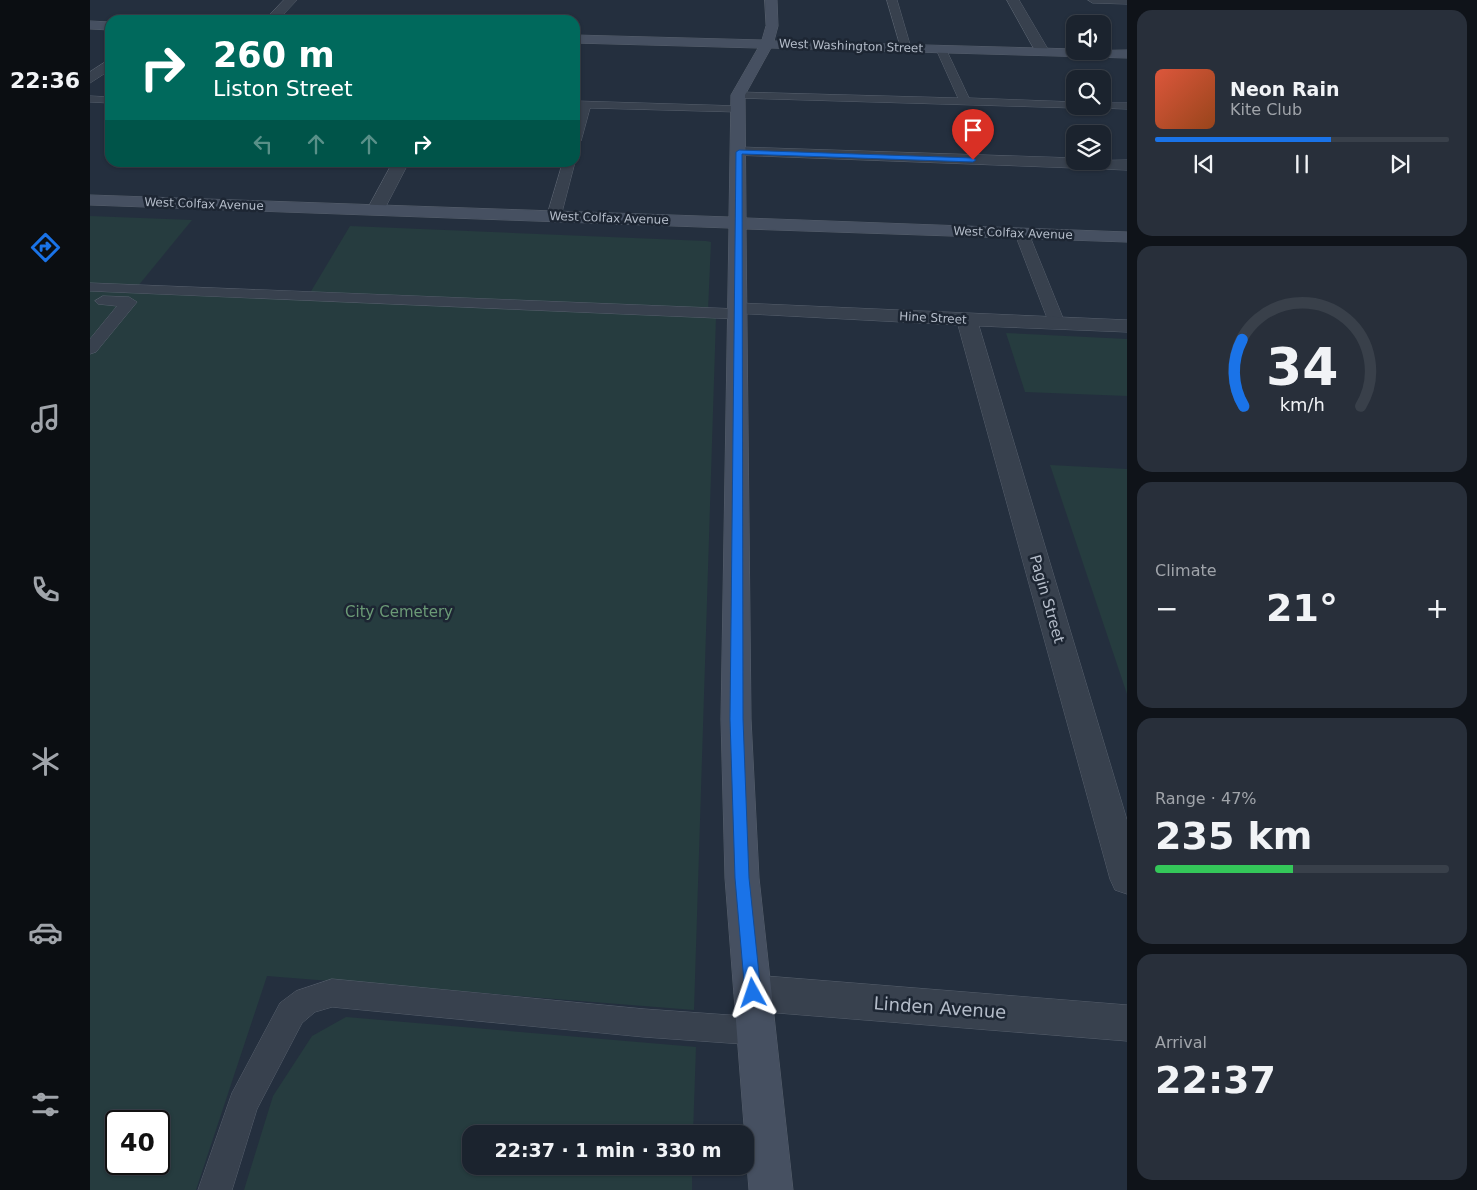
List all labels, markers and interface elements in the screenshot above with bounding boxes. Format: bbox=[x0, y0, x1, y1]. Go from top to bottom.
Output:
map controls bbox=[1066, 15, 1111, 170]
button: sound bbox=[1066, 15, 1111, 60]
icon: right bbox=[130, 35, 195, 100]
text: 260 m bbox=[213, 35, 335, 75]
street label: West Washington Street bbox=[779, 36, 924, 56]
text: 22:36 bbox=[10, 68, 80, 93]
button: search bbox=[1066, 70, 1111, 115]
text: Liston Street bbox=[213, 76, 353, 101]
text: Neon Rain bbox=[1230, 78, 1339, 100]
text: Kite Club bbox=[1230, 100, 1302, 119]
pin bbox=[952, 109, 994, 160]
icon: arrive bbox=[959, 116, 987, 144]
button: layers bbox=[1066, 125, 1111, 170]
icon: left bbox=[249, 130, 277, 158]
icon: ahead bbox=[302, 130, 330, 158]
icon: ahead bbox=[355, 130, 383, 158]
icon: right bbox=[408, 130, 436, 158]
icon: previous bbox=[1190, 150, 1218, 178]
icon: pause bbox=[1288, 150, 1316, 178]
icon: next bbox=[1386, 150, 1414, 178]
street label: West Colfax Avenue bbox=[144, 195, 264, 213]
street label: West Colfax Avenue bbox=[549, 209, 669, 227]
street label: West Colfax Avenue bbox=[953, 224, 1073, 242]
icon: directions bbox=[28, 230, 63, 265]
street label: Hine Street bbox=[899, 309, 967, 327]
text: 34 bbox=[1266, 337, 1338, 397]
text: km/h bbox=[1279, 394, 1325, 415]
icon: music bbox=[28, 401, 63, 436]
street label: Pagin Street bbox=[1026, 553, 1068, 645]
text: Climate bbox=[1155, 561, 1217, 580]
icon: phone bbox=[28, 572, 63, 607]
text: 21° bbox=[1266, 586, 1338, 630]
text: − bbox=[1155, 592, 1178, 625]
text: + bbox=[1426, 592, 1449, 625]
park label: City Cemetery bbox=[345, 603, 453, 621]
icon: climate bbox=[28, 744, 63, 779]
text: Range · 47% bbox=[1155, 789, 1257, 808]
text: 235 km bbox=[1155, 814, 1312, 858]
icon: car bbox=[28, 915, 63, 950]
position arrow bbox=[726, 966, 778, 1018]
street label: Linden Avenue bbox=[873, 992, 1007, 1023]
text: Arrival bbox=[1155, 1033, 1207, 1052]
text: 22:37 bbox=[1155, 1058, 1276, 1102]
icon: filters bbox=[28, 1087, 63, 1122]
speed limit sign: 40 bbox=[105, 1110, 170, 1175]
text: 22:37 · 1 min · 330 m bbox=[494, 1139, 722, 1161]

